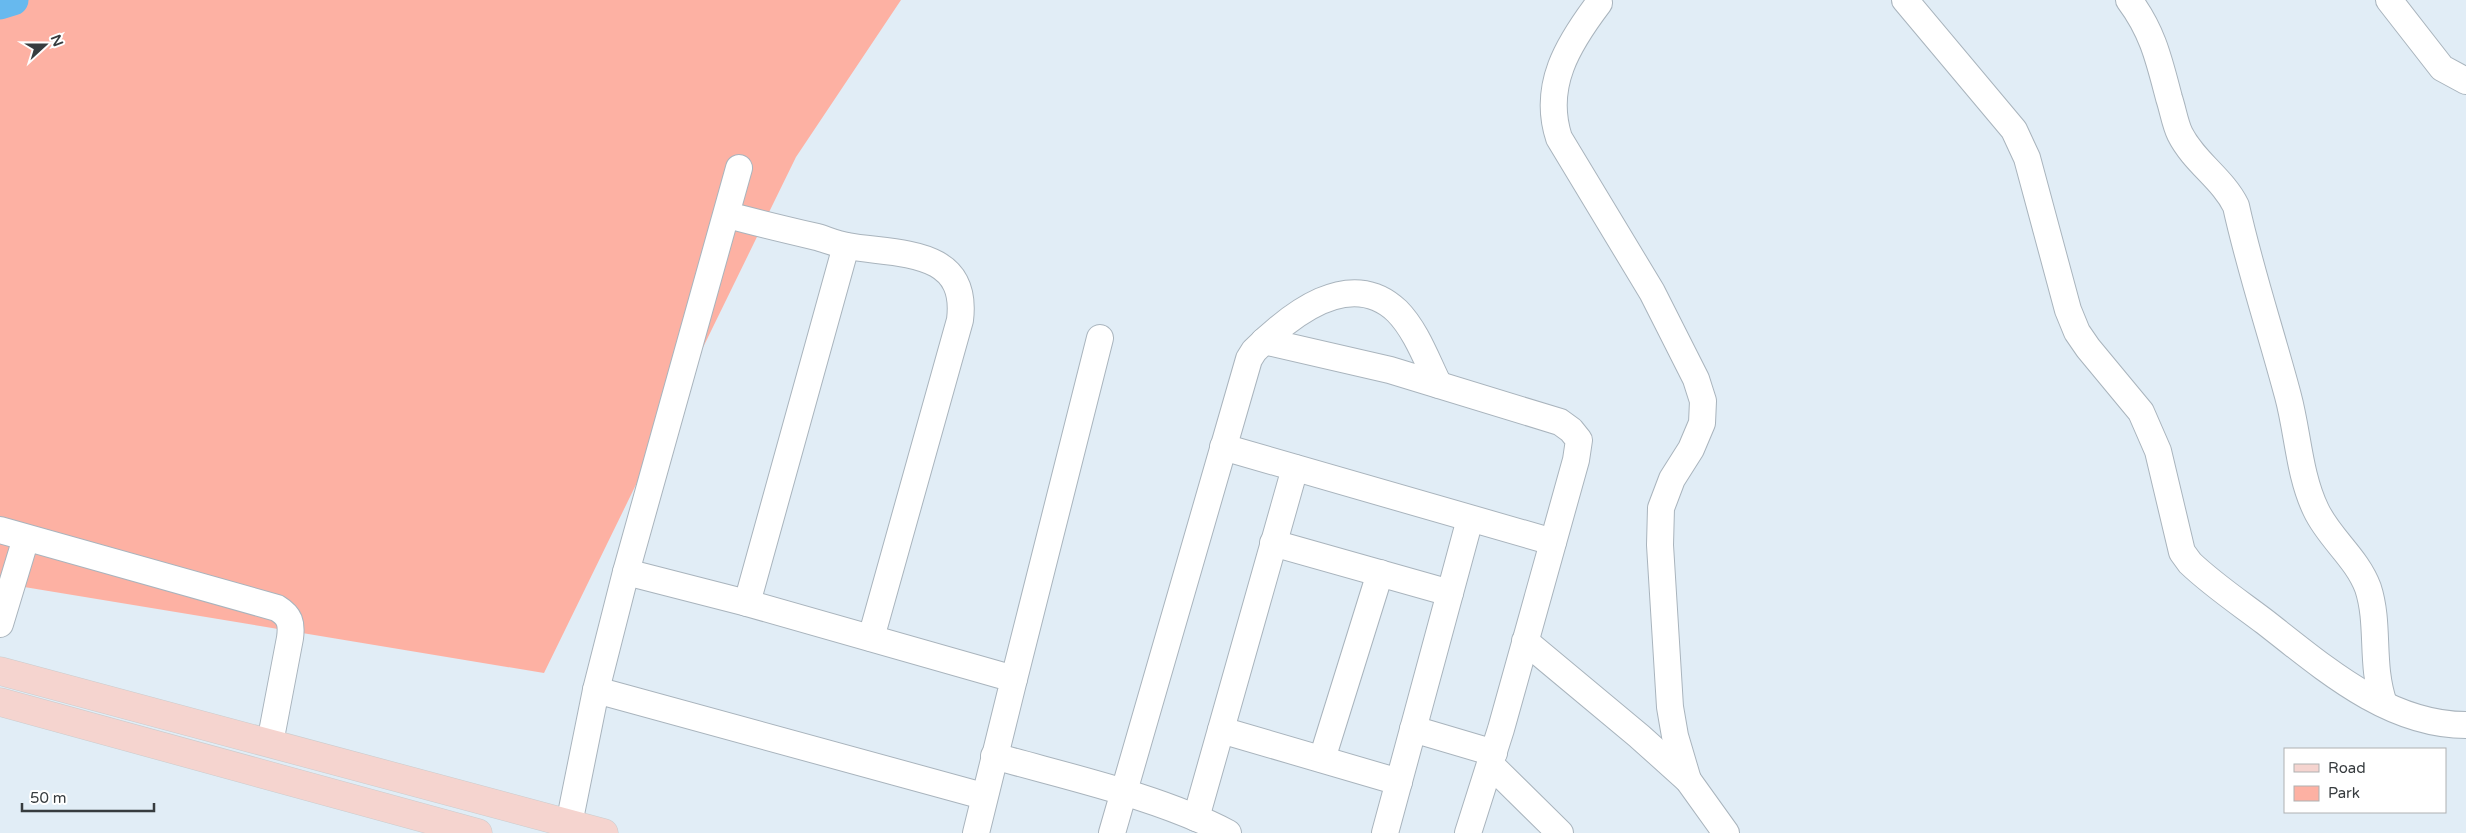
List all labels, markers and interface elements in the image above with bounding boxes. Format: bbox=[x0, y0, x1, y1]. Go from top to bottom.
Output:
north arrow bbox=[20, 20, 70, 70]
text: N bbox=[47, 32, 67, 49]
legend bbox=[2284, 748, 2446, 813]
text: Road bbox=[2328, 759, 2366, 777]
scale bar bbox=[22, 780, 155, 812]
text: Park bbox=[2328, 784, 2360, 802]
text: 50 m bbox=[30, 789, 67, 807]

